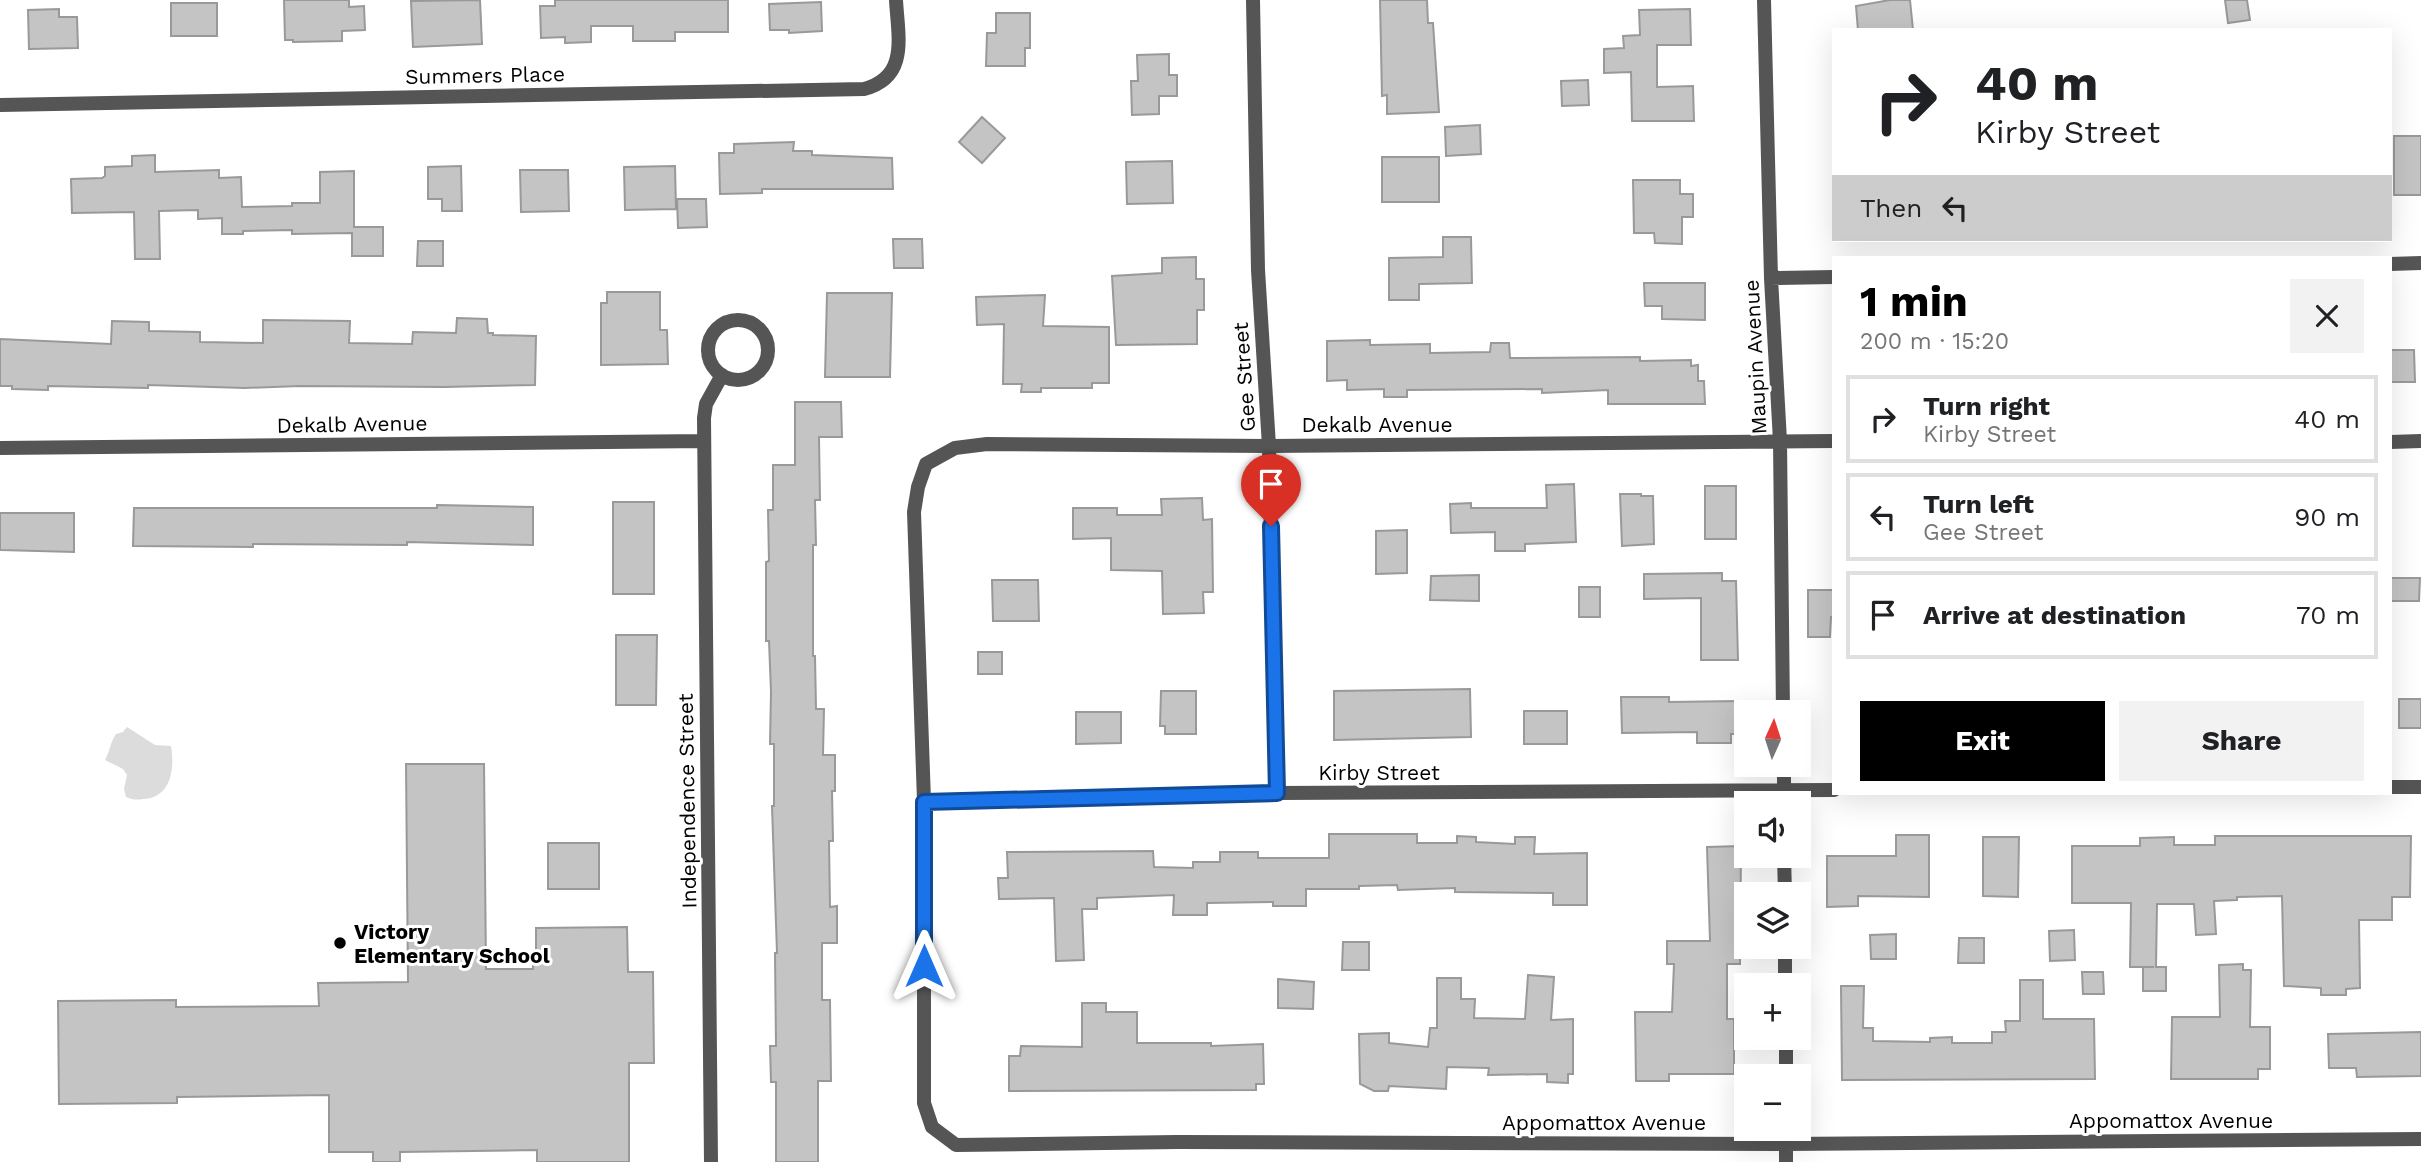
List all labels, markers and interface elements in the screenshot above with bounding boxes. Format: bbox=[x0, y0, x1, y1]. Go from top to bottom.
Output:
text: 40 m bbox=[1975, 54, 2098, 112]
icon: right bbox=[1860, 56, 1951, 147]
street label: Summers Place bbox=[405, 61, 565, 89]
text: Kirby Street bbox=[1975, 113, 2160, 151]
icon: left bbox=[1936, 189, 1974, 227]
text: Then bbox=[1860, 193, 1922, 223]
text: 1 min bbox=[1860, 277, 1968, 326]
street label: Maupin Avenue bbox=[1738, 279, 1772, 435]
button: close bbox=[2290, 279, 2364, 353]
street label: Gee Street bbox=[1228, 321, 1260, 433]
text: 200 m · 15:20 bbox=[1860, 328, 2009, 355]
text: Turn right bbox=[1923, 391, 2050, 421]
icon: right bbox=[1864, 400, 1902, 438]
text: 40 m bbox=[2294, 404, 2360, 434]
street label: Dekalb Avenue bbox=[276, 410, 428, 438]
street label: Dekalb Avenue bbox=[1301, 412, 1453, 437]
text: Kirby Street bbox=[1923, 421, 2056, 448]
pin bbox=[1241, 454, 1301, 526]
icon: arrive bbox=[1252, 465, 1290, 503]
text: Turn left bbox=[1923, 489, 2034, 519]
icon: left bbox=[1864, 498, 1902, 536]
text: 90 m bbox=[2294, 502, 2360, 532]
text: Gee Street bbox=[1923, 519, 2043, 546]
icon: arrive bbox=[1864, 596, 1902, 634]
text: Arrive at destination bbox=[1923, 600, 2186, 630]
text: 70 m bbox=[2296, 600, 2360, 630]
street label: Independence Street bbox=[673, 693, 701, 909]
north arrow bbox=[1734, 700, 1811, 777]
map controls bbox=[1734, 700, 1811, 1141]
button: Exit bbox=[1860, 701, 2105, 781]
button: Share bbox=[2119, 701, 2364, 781]
street label: Kirby Street bbox=[1318, 760, 1440, 785]
button: sound bbox=[1734, 791, 1811, 868]
button: layers bbox=[1734, 882, 1811, 959]
place label: Victory Elementary School bbox=[354, 919, 550, 968]
position arrow bbox=[887, 929, 961, 1003]
marker: Victory Elementary School bbox=[332, 935, 348, 951]
button: + bbox=[1734, 973, 1811, 1050]
button: − bbox=[1734, 1064, 1811, 1141]
street label: Appomattox Avenue bbox=[2069, 1108, 2273, 1133]
street label: Appomattox Avenue bbox=[1502, 1110, 1706, 1135]

